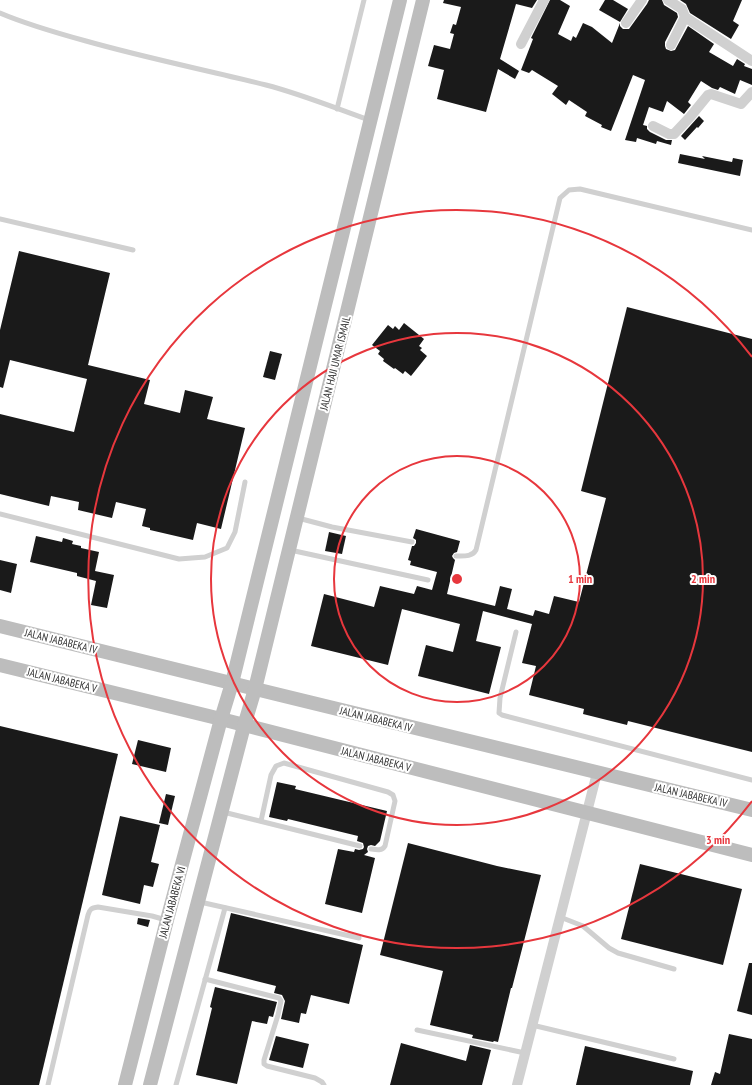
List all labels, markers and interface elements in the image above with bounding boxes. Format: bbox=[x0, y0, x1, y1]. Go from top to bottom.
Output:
street label: JALAN HAJI UMAR ISMAIL bbox=[316, 314, 354, 413]
text: 1 min bbox=[568, 571, 592, 586]
text: 2 min bbox=[691, 571, 715, 586]
centre of rings bbox=[450, 572, 464, 586]
street label: JALAN JABABEKA IV bbox=[22, 625, 100, 657]
street label: JALAN JABABEKA V bbox=[25, 664, 99, 696]
street label: JALAN JABABEKA IV bbox=[337, 703, 415, 735]
street label: JALAN JABABEKA V bbox=[339, 743, 413, 775]
street label: JALAN JABABEKA IV bbox=[652, 780, 730, 810]
text: 3 min bbox=[706, 832, 730, 847]
street label: JALAN JABABEKA VI bbox=[155, 865, 188, 940]

